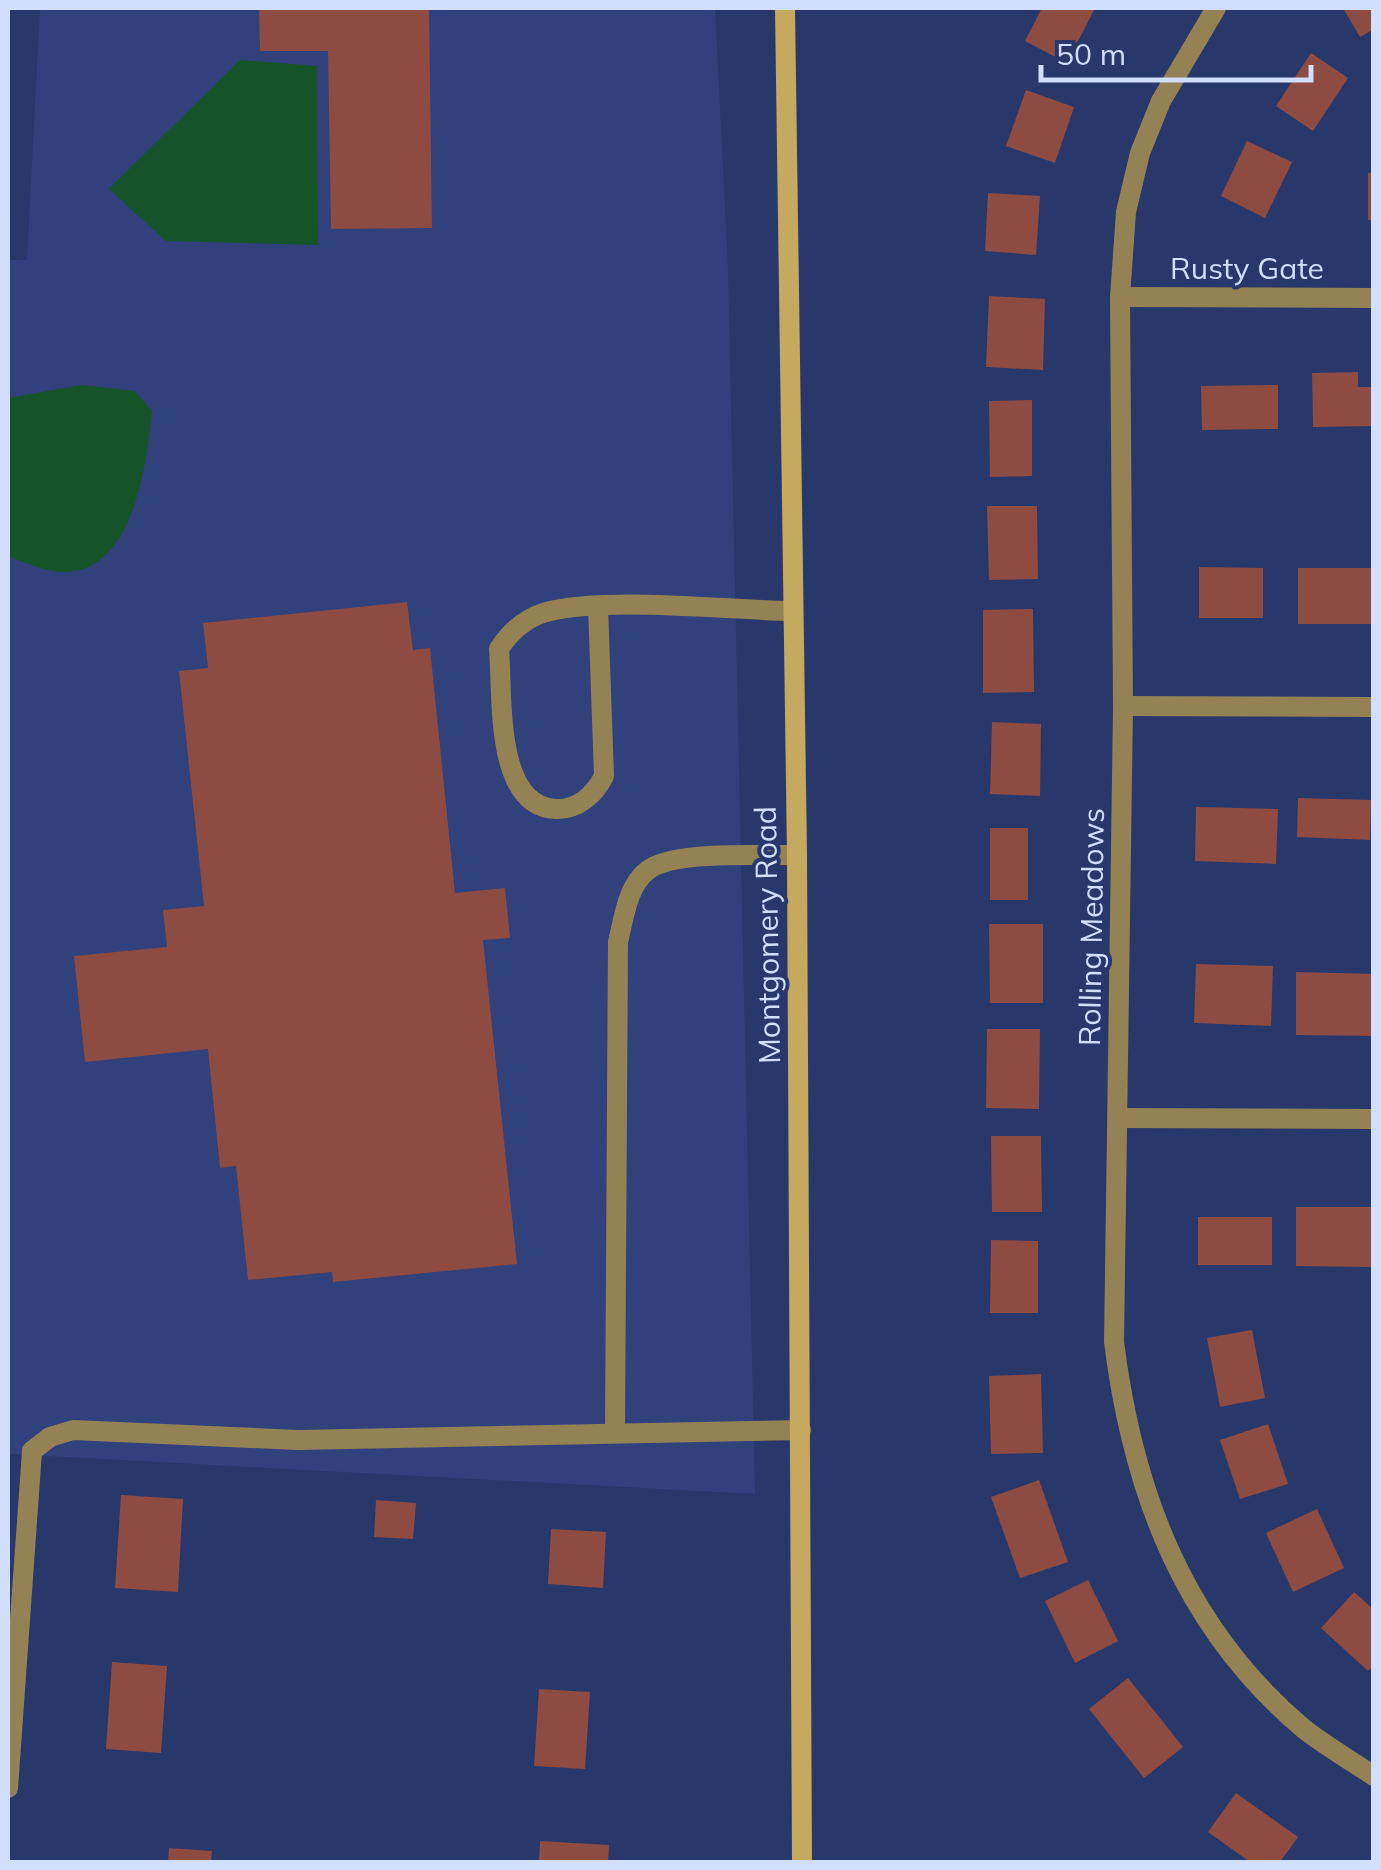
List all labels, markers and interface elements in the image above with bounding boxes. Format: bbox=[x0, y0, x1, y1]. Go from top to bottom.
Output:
scale bar bbox=[1041, 20, 1311, 82]
text: 50 m bbox=[1056, 35, 1126, 73]
street label: Rusty Gate bbox=[1170, 249, 1324, 287]
street label: Montgomery Road bbox=[746, 806, 788, 1064]
street label: Rolling Meadows bbox=[1070, 808, 1112, 1046]

